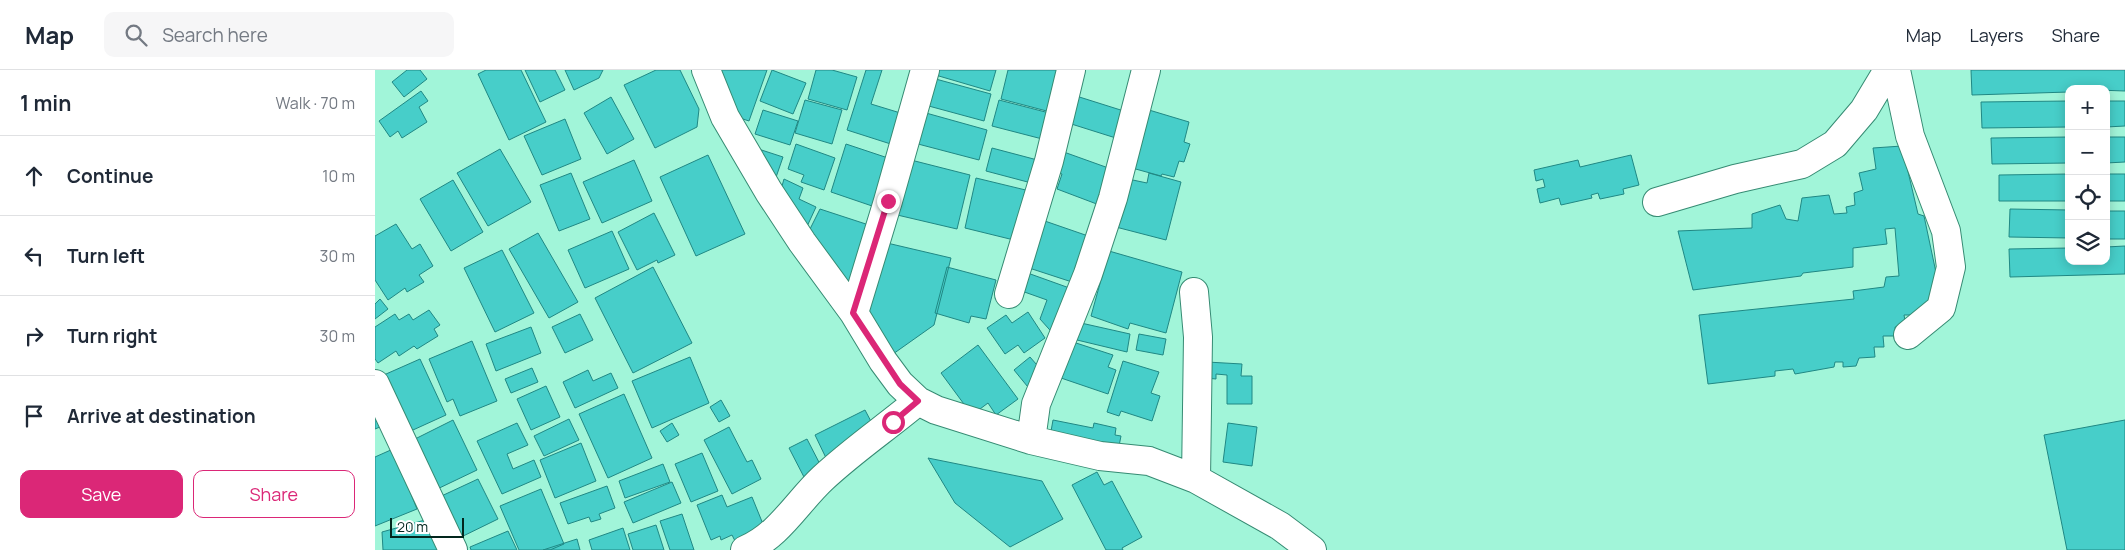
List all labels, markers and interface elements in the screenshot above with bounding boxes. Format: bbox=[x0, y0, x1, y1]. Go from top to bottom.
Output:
search box bbox=[104, 12, 454, 57]
text: Map bbox=[25, 18, 74, 51]
icon: search bbox=[122, 21, 150, 49]
text: Search here bbox=[162, 22, 268, 48]
text: Map bbox=[1906, 23, 1941, 47]
text: Layers bbox=[1969, 23, 2023, 47]
text: Share bbox=[2051, 23, 2100, 47]
map controls bbox=[2065, 85, 2110, 265]
button: + bbox=[2065, 85, 2110, 130]
text: 1 min bbox=[20, 89, 71, 117]
text: Walk · 70 m bbox=[276, 92, 355, 114]
button: − bbox=[2065, 130, 2110, 175]
icon: ahead bbox=[20, 162, 48, 190]
text: Continue bbox=[67, 163, 153, 189]
text: 10 m bbox=[322, 165, 355, 187]
button: locate bbox=[2065, 175, 2110, 220]
route end bbox=[877, 190, 900, 213]
button: layers bbox=[2065, 220, 2110, 265]
icon: left bbox=[20, 242, 48, 270]
text: Turn left bbox=[67, 243, 145, 269]
text: 30 m bbox=[320, 245, 355, 267]
icon: right bbox=[20, 322, 48, 350]
text: Turn right bbox=[67, 323, 157, 349]
text: 30 m bbox=[320, 325, 355, 347]
icon: arrive bbox=[20, 402, 48, 430]
text: Arrive at destination bbox=[67, 403, 256, 429]
route start bbox=[882, 411, 905, 434]
button: Save bbox=[20, 470, 183, 518]
button: Share bbox=[193, 470, 355, 518]
scale bar bbox=[390, 515, 464, 538]
text: 20 m bbox=[397, 517, 428, 536]

